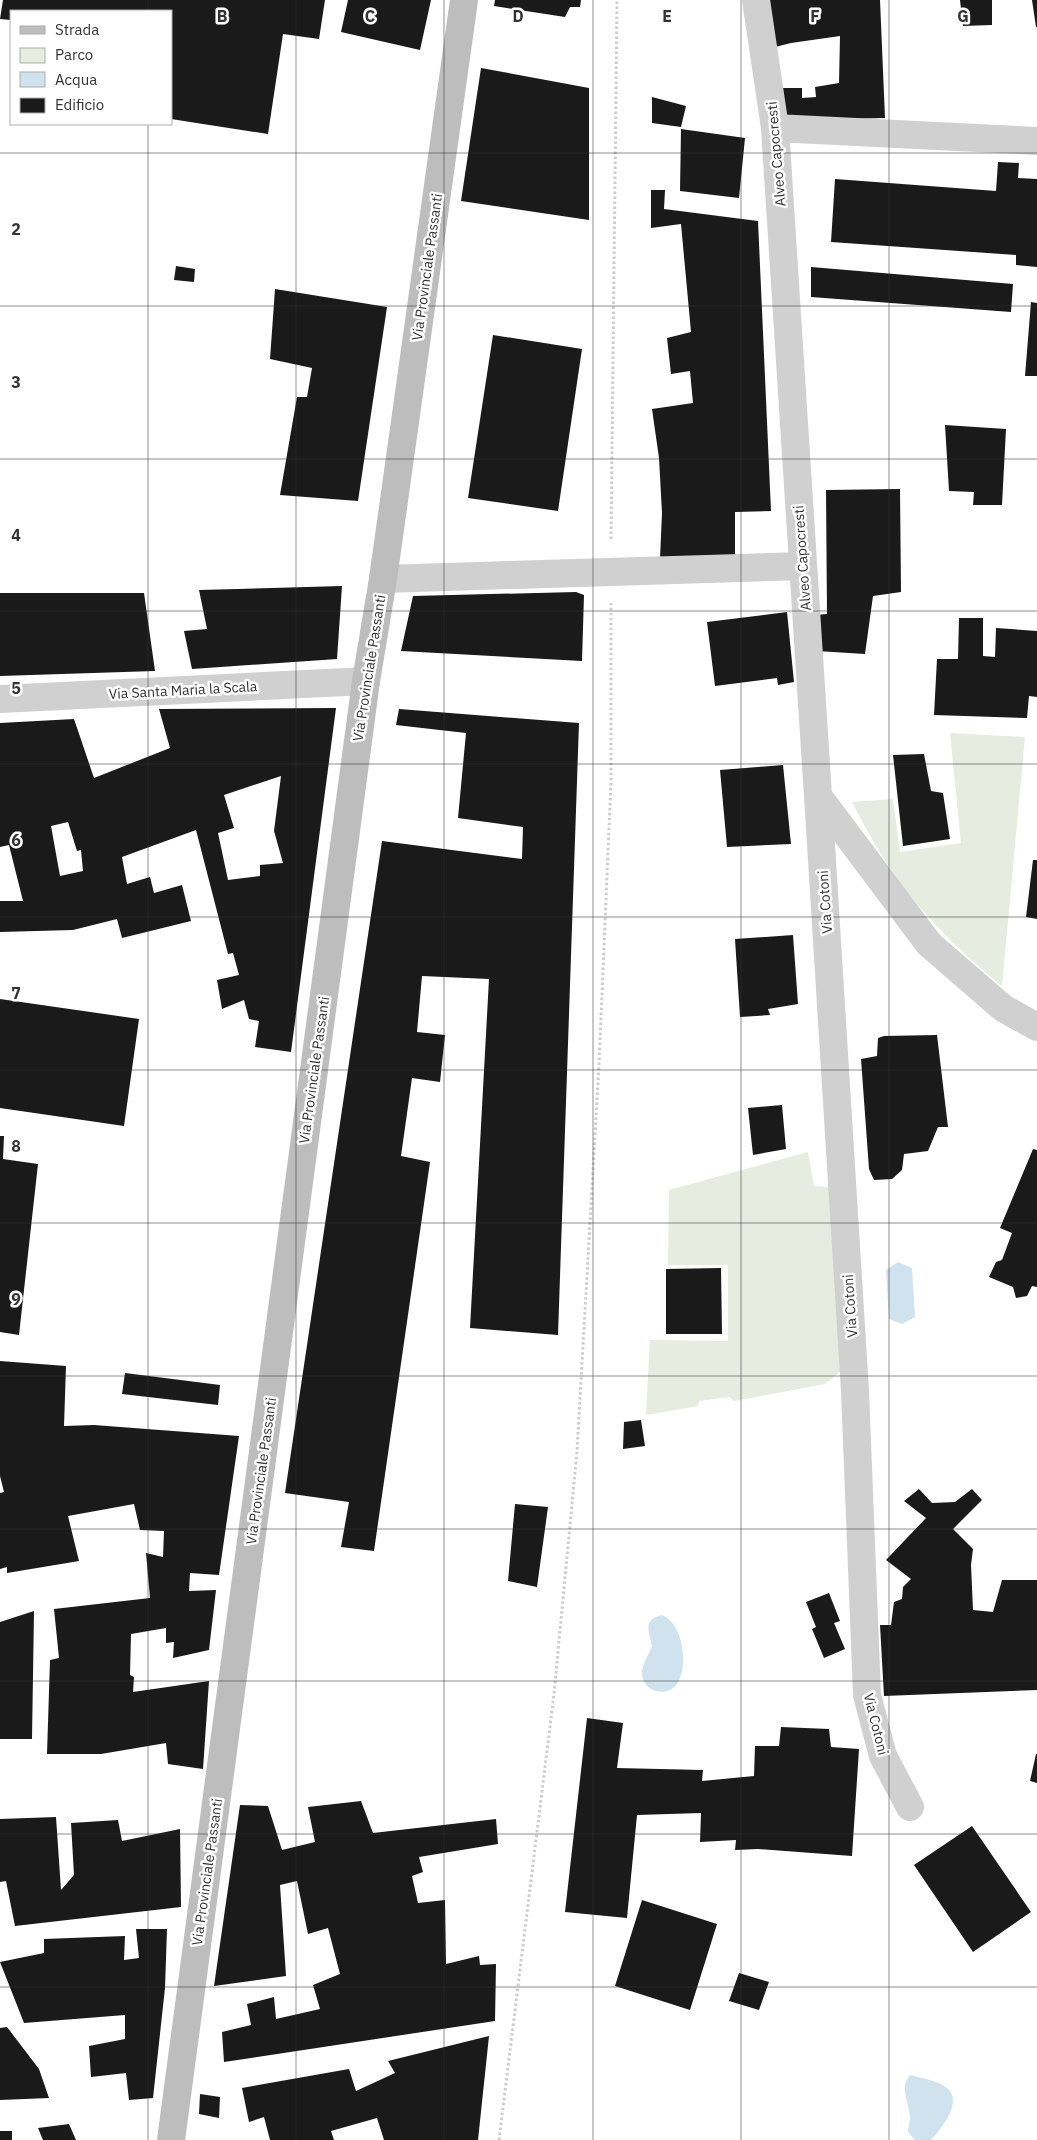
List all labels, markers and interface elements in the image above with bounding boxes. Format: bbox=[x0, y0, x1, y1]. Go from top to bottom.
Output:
text: B bbox=[217, 6, 228, 26]
text: C bbox=[365, 6, 375, 26]
text: D bbox=[512, 6, 524, 26]
text: E bbox=[662, 6, 672, 26]
text: F bbox=[810, 6, 820, 26]
text: G bbox=[957, 6, 969, 26]
legend bbox=[10, 10, 172, 125]
text: Strada bbox=[55, 20, 99, 39]
text: Parco bbox=[55, 45, 93, 64]
text: Acqua bbox=[55, 70, 97, 89]
text: Edificio bbox=[55, 95, 104, 114]
street label: Alveo Capocresti bbox=[762, 101, 790, 207]
street label: Via Provinciale Passanti bbox=[408, 192, 446, 342]
text: 2 bbox=[11, 219, 21, 239]
text: 3 bbox=[11, 372, 21, 392]
street label: Alveo Capocresti bbox=[789, 505, 815, 611]
text: 4 bbox=[11, 525, 21, 545]
street label: Via Provinciale Passanti bbox=[349, 593, 389, 743]
street label: Via Santa Maria la Scala bbox=[108, 677, 258, 703]
text: 5 bbox=[11, 678, 21, 698]
text: 6 bbox=[11, 830, 21, 850]
street label: Via Cotoni bbox=[814, 870, 836, 934]
text: 7 bbox=[11, 983, 21, 1003]
street label: Via Provinciale Passanti bbox=[295, 995, 333, 1145]
text: 8 bbox=[11, 1136, 21, 1156]
street label: Via Cotoni bbox=[839, 1274, 861, 1338]
text: 9 bbox=[11, 1289, 21, 1309]
street label: Via Provinciale Passanti bbox=[242, 1396, 280, 1546]
street label: Via Cotoni bbox=[860, 1691, 892, 1757]
street label: Via Provinciale Passanti bbox=[188, 1797, 226, 1947]

